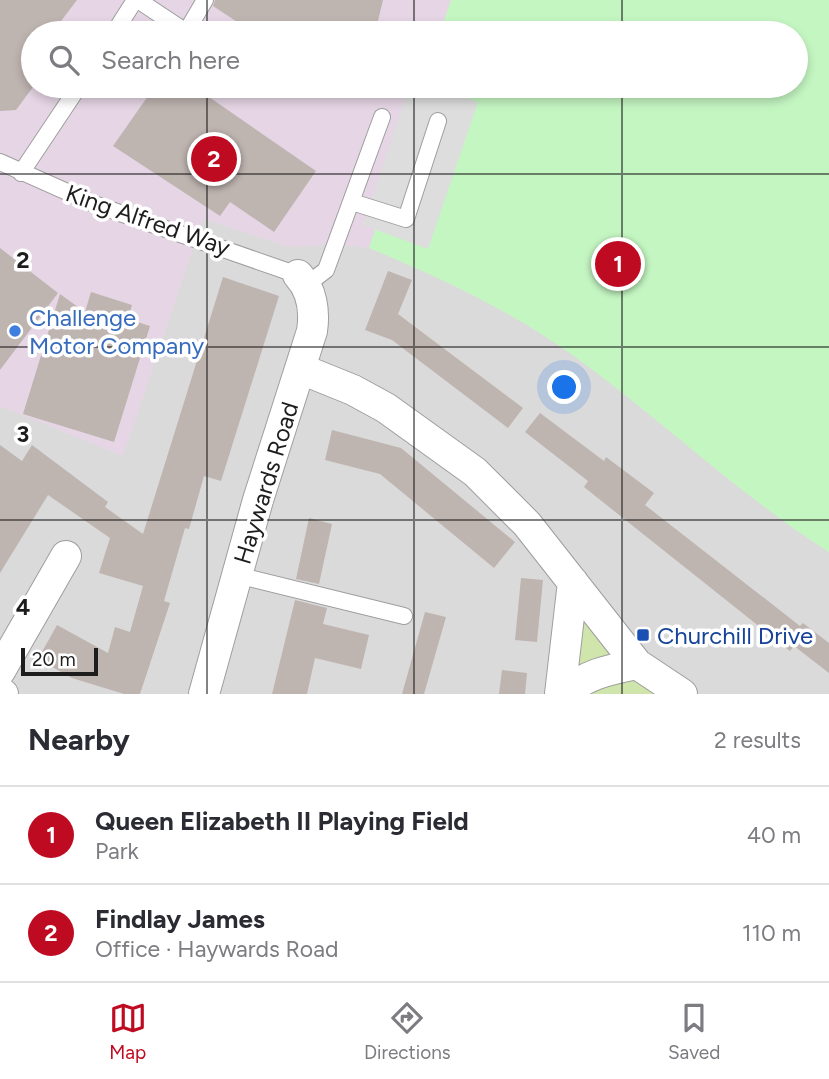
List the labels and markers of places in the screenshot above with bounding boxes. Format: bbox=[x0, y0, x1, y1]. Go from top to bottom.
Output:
pin: 2 bbox=[191, 133, 237, 185]
pin: 1 bbox=[595, 238, 641, 290]
place label: Challenge Motor Company bbox=[29, 303, 204, 360]
marker: Challenge Motor Company bbox=[7, 323, 23, 339]
place label: Churchill Drive bbox=[657, 621, 813, 650]
marker: Churchill Drive bbox=[635, 627, 651, 643]

